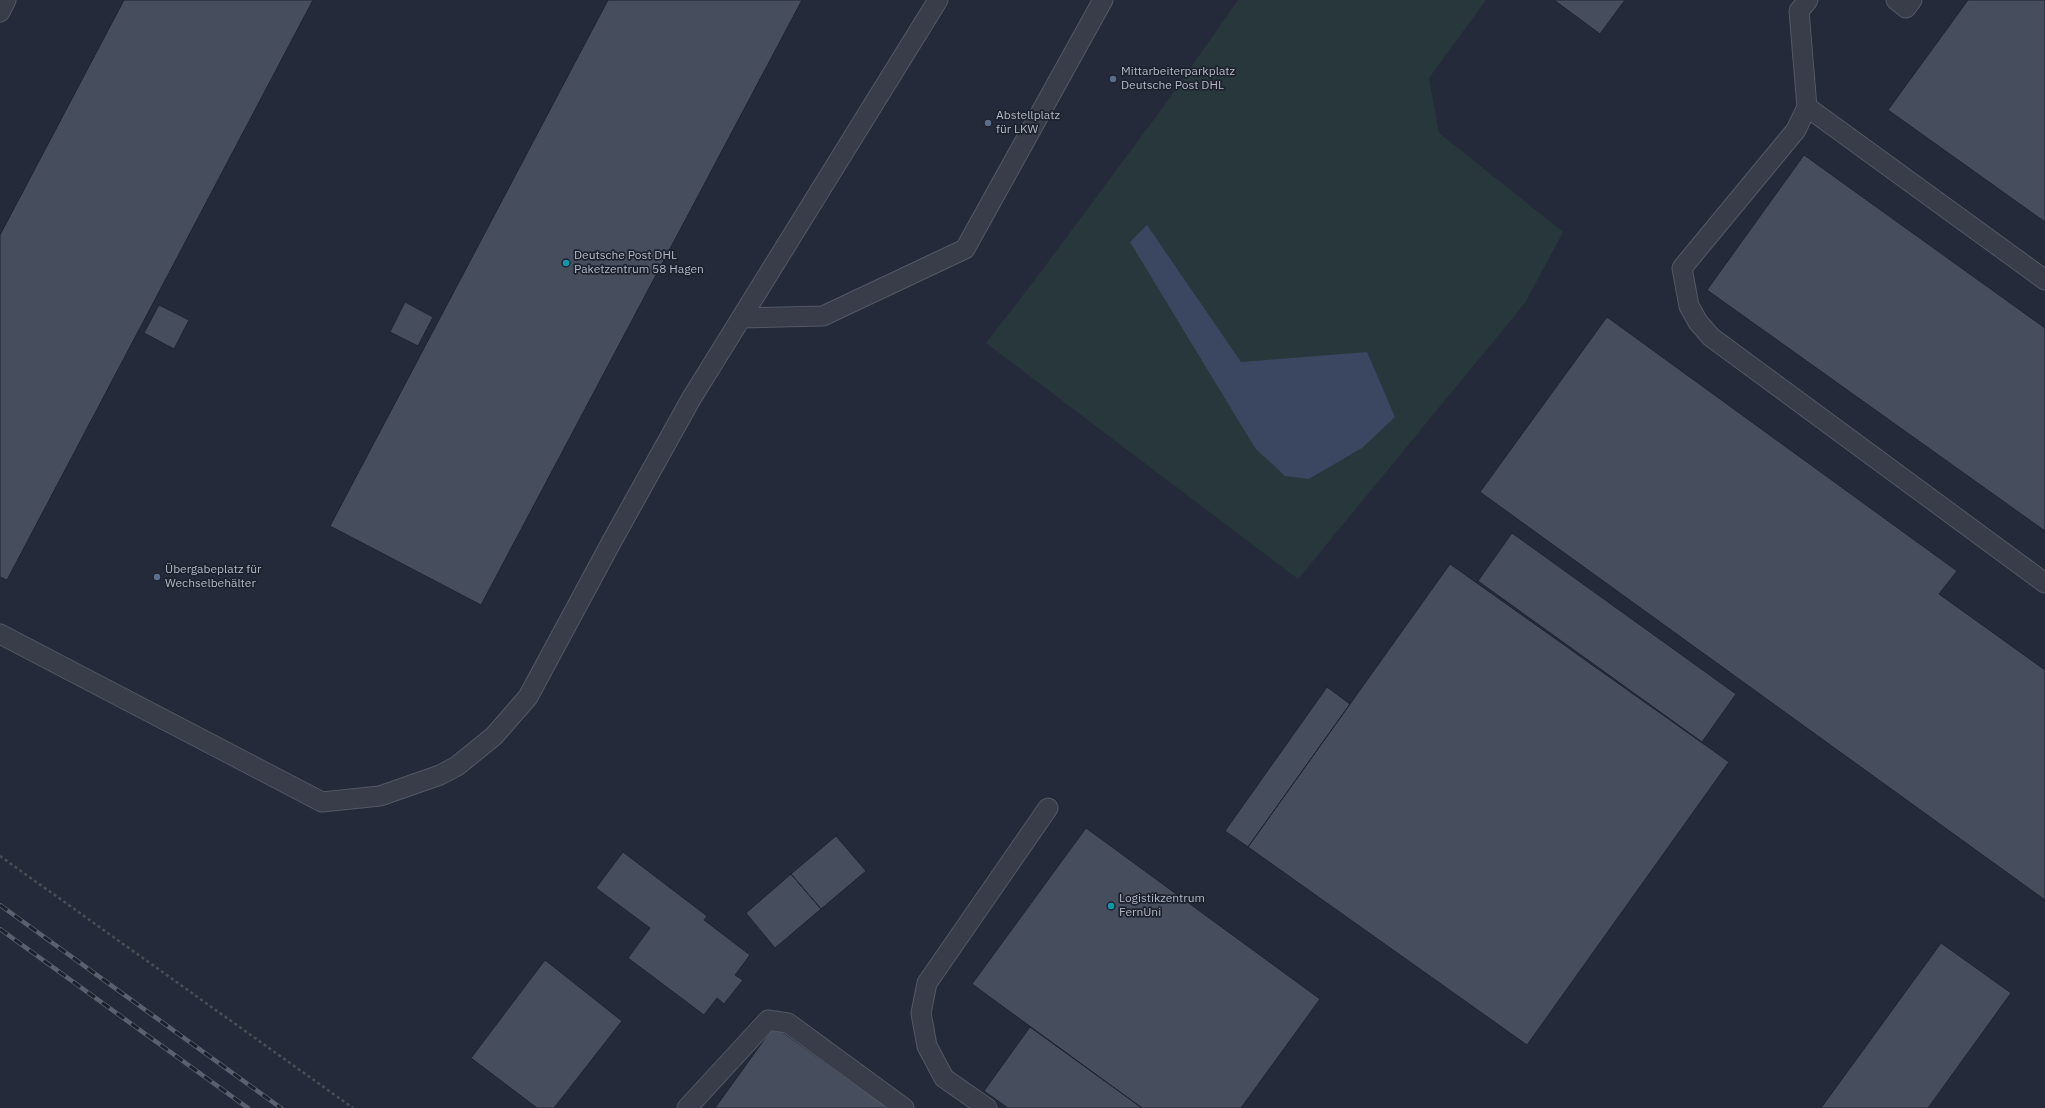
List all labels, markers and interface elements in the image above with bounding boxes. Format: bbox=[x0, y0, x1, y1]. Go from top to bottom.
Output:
place label: Mittarbeiterparkplatz Deutsche Post DHL bbox=[1121, 65, 1235, 93]
marker: Mittarbeiterparkplatz Deutsche Post DHL bbox=[1108, 74, 1118, 84]
place label: Abstellplatz für LKW bbox=[996, 109, 1060, 137]
marker: Abstellplatz für LKW bbox=[983, 118, 993, 128]
place label: Deutsche Post DHL Paketzentrum 58 Hagen bbox=[574, 249, 704, 277]
marker: Deutsche Post DHL Paketzentrum 58 Hagen bbox=[561, 258, 571, 268]
place label: Übergabeplatz für Wechselbehälter bbox=[165, 563, 261, 591]
marker: Übergabeplatz für Wechselbehälter bbox=[152, 572, 162, 582]
place label: Logistikzentrum FernUni bbox=[1119, 892, 1205, 920]
marker: Logistikzentrum FernUni bbox=[1106, 901, 1116, 911]

